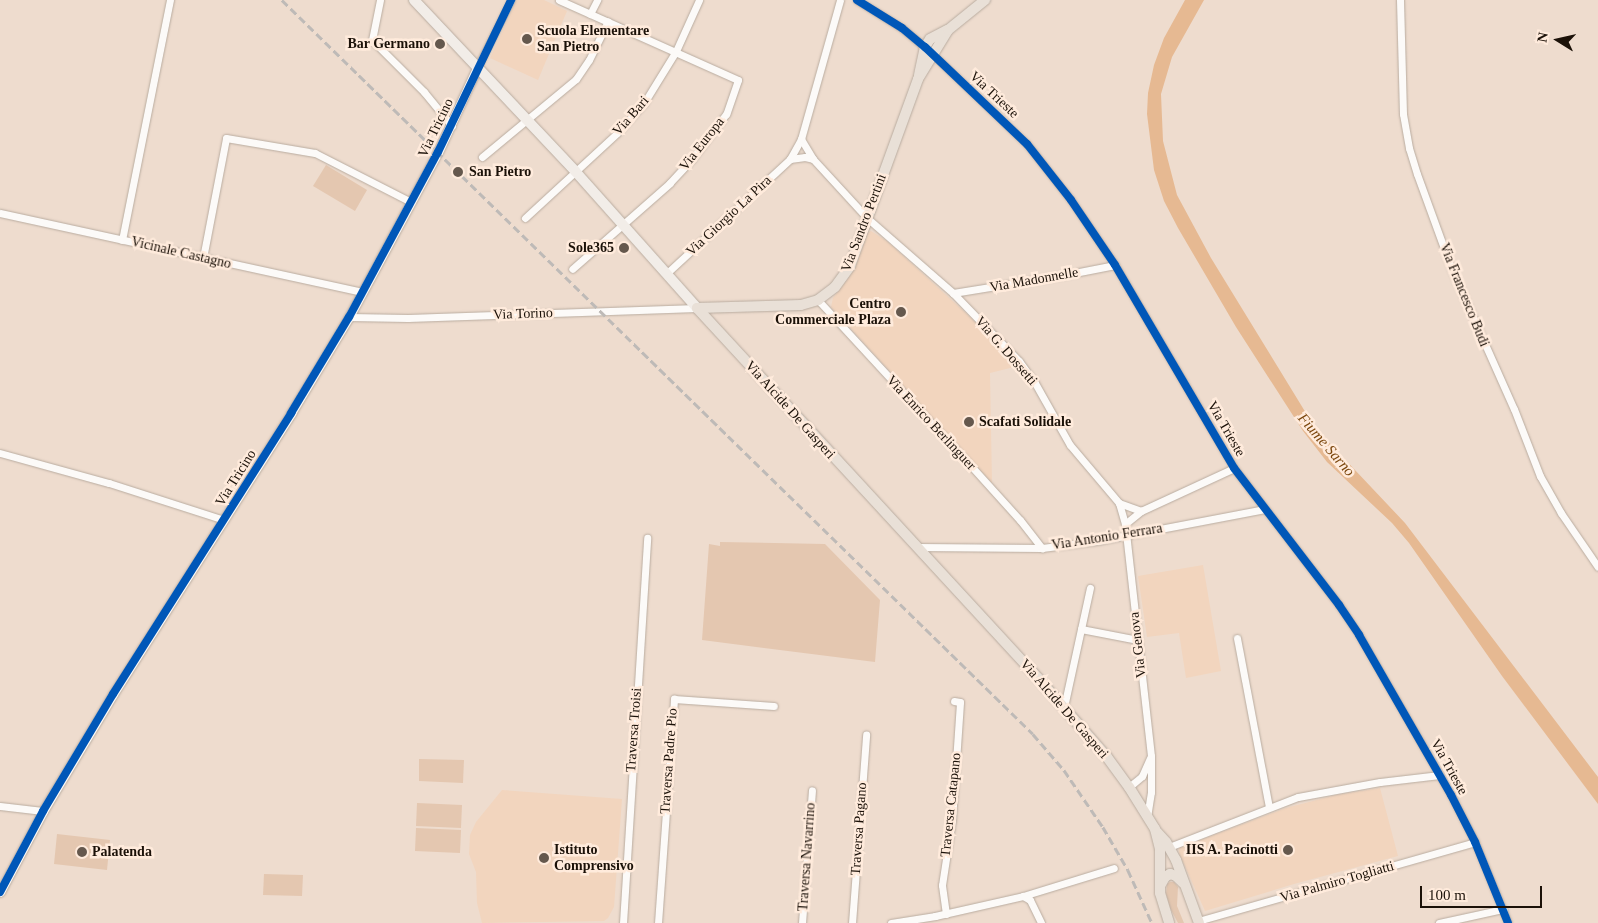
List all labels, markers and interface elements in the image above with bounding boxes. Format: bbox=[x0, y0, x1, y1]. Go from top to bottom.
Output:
north arrow bbox=[1533, 15, 1583, 65]
place label: Scuola Elementare San Pietro bbox=[537, 23, 649, 56]
text: N bbox=[1534, 31, 1551, 44]
marker: Scuola Elementare San Pietro bbox=[521, 33, 533, 45]
place label: Bar Germano bbox=[347, 36, 430, 52]
marker: Bar Germano bbox=[434, 38, 446, 50]
street label: Via Trieste bbox=[966, 68, 1022, 122]
street label: Via Bari bbox=[609, 93, 653, 139]
street label: Via Tricino bbox=[415, 96, 457, 160]
street label: Via Europa bbox=[676, 114, 728, 174]
place label: San Pietro bbox=[469, 164, 531, 180]
marker: San Pietro bbox=[451, 165, 465, 179]
street label: Via Giorgio La Pira bbox=[683, 172, 775, 260]
street label: Via Sandro Pertini bbox=[838, 172, 890, 274]
street label: Vicinale Castagno bbox=[129, 233, 233, 273]
place label: Sole365 bbox=[568, 240, 614, 256]
street label: Via Francesco Budi bbox=[1436, 241, 1492, 349]
marker: Sole365 bbox=[618, 242, 630, 254]
street label: Via Madonnelle bbox=[988, 264, 1080, 296]
place label: Centro Commerciale Plaza bbox=[775, 296, 891, 328]
street label: Via Torino bbox=[493, 305, 553, 323]
marker: Centro Commerciale Plaza bbox=[895, 306, 907, 318]
street label: Via G. Dossetti bbox=[971, 313, 1041, 389]
street label: Via Alcide De Gasperi bbox=[741, 357, 839, 463]
street label: Via Enrico Berlinguer bbox=[883, 372, 979, 474]
street label: Via Trieste bbox=[1203, 398, 1249, 460]
water label: Fiume Sarno bbox=[1294, 410, 1358, 480]
place label: Scafati Solidale bbox=[979, 414, 1071, 430]
marker: Scafati Solidale bbox=[963, 416, 975, 428]
street label: Via Tricino bbox=[212, 447, 260, 509]
street label: Via Antonio Ferrara bbox=[1050, 520, 1164, 554]
street label: Via Genova bbox=[1126, 611, 1150, 679]
street label: Via Alcide De Gasperi bbox=[1016, 656, 1112, 762]
street label: Traversa Troisi bbox=[623, 687, 645, 773]
street label: Traversa Padre Pio bbox=[657, 708, 681, 814]
street label: Via Trieste bbox=[1427, 736, 1471, 798]
street label: Traversa Catapano bbox=[937, 752, 965, 858]
street label: Traversa Pagano bbox=[847, 782, 871, 876]
street label: Traversa Navarrino bbox=[795, 802, 819, 912]
place label: Istituto Comprensivo bbox=[554, 842, 634, 874]
place label: IIS A. Pacinotti bbox=[1185, 842, 1278, 858]
place label: Palatenda bbox=[92, 844, 152, 860]
marker: IIS A. Pacinotti bbox=[1282, 844, 1294, 856]
marker: Palatenda bbox=[76, 846, 88, 858]
marker: Istituto Comprensivo bbox=[538, 852, 550, 864]
street label: Via Palmiro Togliatti bbox=[1278, 858, 1396, 906]
scale bar bbox=[1423, 876, 1546, 908]
text: 100 m bbox=[1428, 887, 1466, 903]

